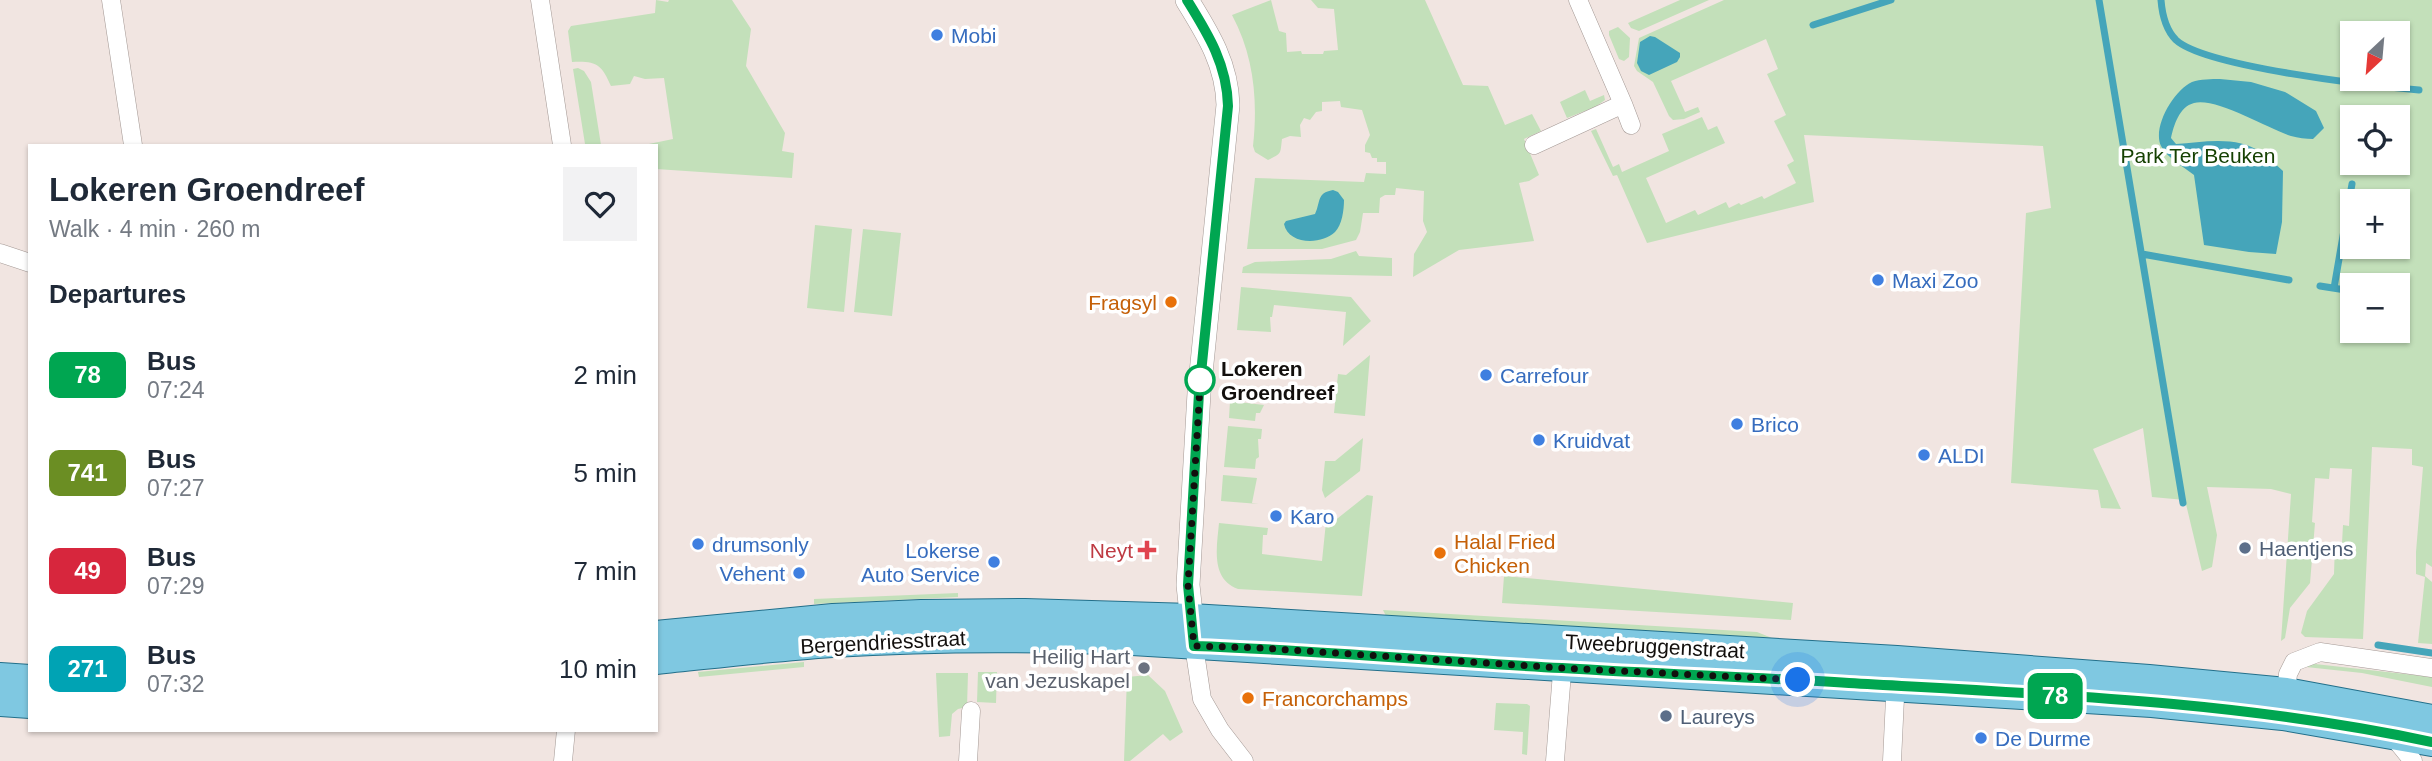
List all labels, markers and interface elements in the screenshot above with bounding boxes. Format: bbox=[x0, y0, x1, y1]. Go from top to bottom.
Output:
north arrow bbox=[2340, 21, 2410, 91]
map controls bbox=[2340, 21, 2410, 343]
place label: Mobi bbox=[951, 24, 997, 47]
marker: Mobi bbox=[929, 27, 945, 43]
button: locate bbox=[2340, 105, 2410, 175]
park label: Park Ter Beuken bbox=[2121, 144, 2275, 167]
button: heart bbox=[563, 167, 637, 241]
text: Lokeren Groendreef bbox=[49, 171, 364, 208]
button: + bbox=[2340, 189, 2410, 259]
text: Walk · 4 min · 260 m bbox=[49, 216, 260, 242]
place label: Maxi Zoo bbox=[1892, 269, 1978, 292]
marker: Maxi Zoo bbox=[1870, 272, 1886, 288]
button: − bbox=[2340, 273, 2410, 343]
text: Departures bbox=[49, 279, 186, 309]
place label: Fragsyl bbox=[1088, 291, 1157, 314]
marker: Fragsyl bbox=[1163, 294, 1179, 310]
text: Bus bbox=[147, 346, 196, 376]
place label: Lokeren Groendreef bbox=[1221, 357, 1335, 404]
text: 2 min bbox=[573, 360, 637, 390]
text: 78 bbox=[74, 361, 101, 388]
place label: Carrefour bbox=[1500, 364, 1589, 387]
marker: Lokeren Groendreef bbox=[1185, 365, 1215, 395]
marker: Carrefour bbox=[1478, 367, 1494, 383]
text: 07:24 bbox=[147, 377, 205, 403]
place label: Brico bbox=[1751, 413, 1799, 436]
marker: Brico bbox=[1729, 416, 1745, 432]
place label: Kruidvat bbox=[1553, 429, 1630, 452]
marker: Kruidvat bbox=[1531, 432, 1547, 448]
text: Bus bbox=[147, 444, 196, 474]
place label: ALDI bbox=[1938, 444, 1985, 467]
marker: ALDI bbox=[1916, 447, 1932, 463]
text: 5 min bbox=[573, 458, 637, 488]
text: 741 bbox=[67, 459, 108, 486]
text: 07:27 bbox=[147, 475, 205, 501]
place label: Karo bbox=[1290, 505, 1334, 528]
marker: Karo bbox=[1268, 508, 1284, 524]
place label: Halal Fried Chicken bbox=[1454, 530, 1556, 577]
place label: drumsonly bbox=[712, 533, 809, 556]
marker: drumsonly bbox=[690, 536, 706, 552]
place label: Haentjens bbox=[2259, 537, 2354, 560]
place label: Lokerse Auto Service bbox=[861, 539, 980, 586]
place label: Neyt bbox=[1090, 539, 1133, 562]
marker: Haentjens bbox=[2237, 540, 2253, 556]
text: Bus bbox=[147, 542, 196, 572]
marker: Neyt bbox=[1139, 542, 1155, 558]
marker: Halal Fried Chicken bbox=[1432, 545, 1448, 561]
marker: Lokerse Auto Service bbox=[986, 554, 1002, 570]
text: 7 min bbox=[573, 556, 637, 586]
text: 49 bbox=[74, 557, 101, 584]
place label: Vehent bbox=[720, 562, 785, 585]
marker: Vehent bbox=[791, 565, 807, 581]
text: 07:29 bbox=[147, 573, 205, 599]
street label: Bergendriesstraat bbox=[800, 626, 967, 658]
street label: Tweebruggenstraat bbox=[1565, 630, 1746, 662]
text: Bus bbox=[147, 640, 196, 670]
place label: Heilig Hart van Jezuskapel bbox=[985, 645, 1130, 692]
text: 10 min bbox=[559, 654, 637, 684]
text: 271 bbox=[67, 655, 108, 682]
marker: Heilig Hart van Jezuskapel bbox=[1136, 660, 1152, 676]
your location bbox=[1780, 662, 1815, 697]
text: 07:32 bbox=[147, 671, 205, 697]
line badge: 78 bbox=[2024, 673, 2086, 719]
text: 78 bbox=[2042, 682, 2068, 709]
place label: Francorchamps bbox=[1262, 687, 1408, 710]
marker: Francorchamps bbox=[1240, 690, 1256, 706]
place label: Laureys bbox=[1680, 705, 1755, 728]
marker: Laureys bbox=[1658, 708, 1674, 724]
place label: De Durme bbox=[1995, 727, 2091, 750]
marker: De Durme bbox=[1973, 730, 1989, 746]

